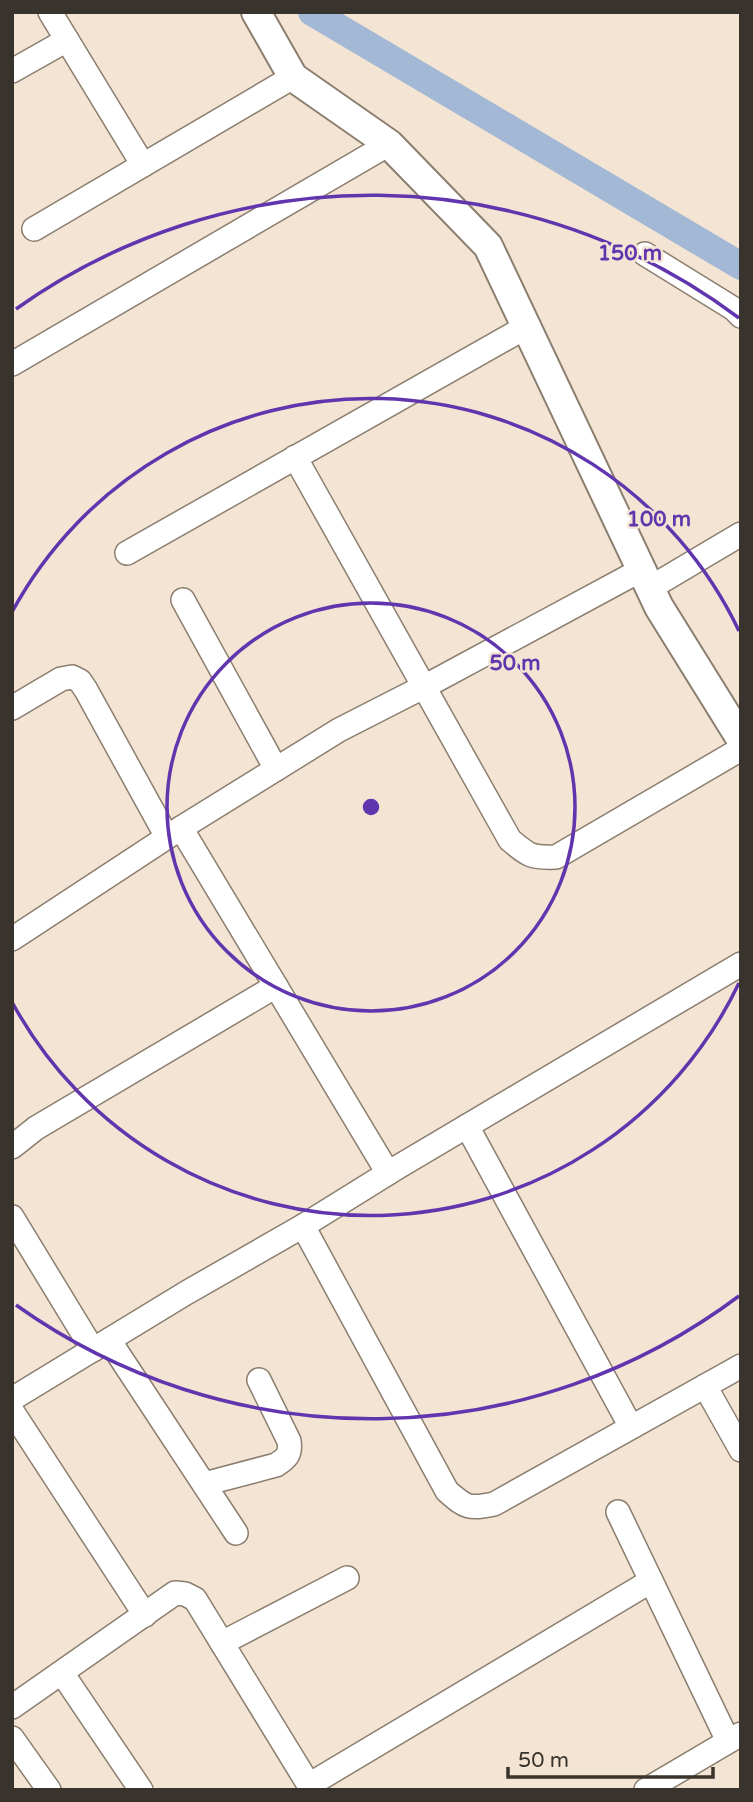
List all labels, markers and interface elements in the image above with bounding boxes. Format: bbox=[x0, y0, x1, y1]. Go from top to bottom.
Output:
text: 150 m bbox=[598, 241, 662, 266]
text: 100 m bbox=[627, 507, 691, 532]
text: 50 m bbox=[489, 651, 541, 676]
centre of rings bbox=[359, 795, 383, 819]
scale bar bbox=[508, 1736, 713, 1780]
text: 50 m bbox=[518, 1748, 569, 1773]

